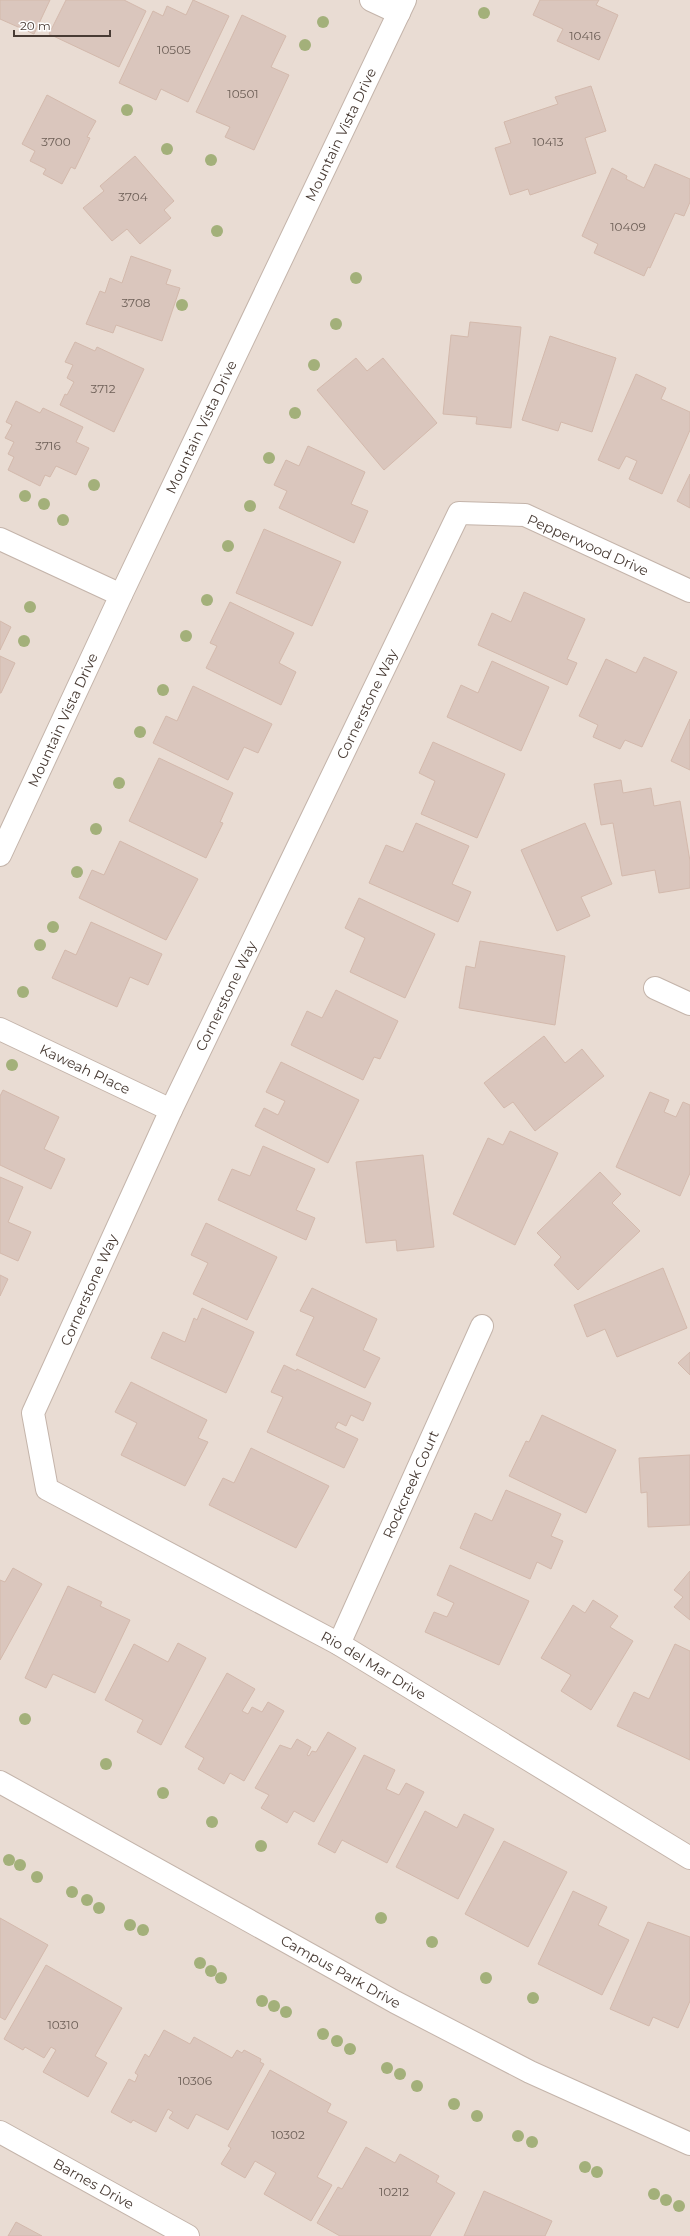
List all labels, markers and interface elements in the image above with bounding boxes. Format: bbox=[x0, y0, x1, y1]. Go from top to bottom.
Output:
scale bar bbox=[14, 12, 110, 38]
text: 20 m bbox=[20, 18, 51, 33]
house number: 10416 bbox=[569, 28, 601, 43]
house number: 10505 bbox=[157, 42, 191, 57]
street label: Mountain Vista Drive bbox=[301, 65, 380, 204]
house number: 10501 bbox=[227, 86, 259, 101]
house number: 3700 bbox=[41, 134, 71, 149]
house number: 10413 bbox=[532, 134, 564, 149]
house number: 3704 bbox=[118, 189, 148, 204]
house number: 10409 bbox=[610, 219, 646, 234]
house number: 3708 bbox=[121, 295, 151, 310]
street label: Mountain Vista Drive bbox=[162, 357, 241, 497]
house number: 3712 bbox=[91, 381, 116, 396]
house number: 3716 bbox=[35, 438, 61, 453]
street label: Pepperwood Drive bbox=[524, 510, 652, 580]
street label: Cornerstone Way bbox=[333, 646, 402, 762]
street label: Mountain Vista Drive bbox=[24, 650, 102, 790]
street label: Cornerstone Way bbox=[192, 938, 261, 1054]
street label: Kaweah Place bbox=[37, 1040, 133, 1098]
street label: Cornerstone Way bbox=[56, 1231, 122, 1349]
street label: Rockcreek Court bbox=[379, 1427, 443, 1541]
street label: Rio del Mar Drive bbox=[318, 1627, 429, 1704]
street label: Campus Park Drive bbox=[277, 1931, 404, 2012]
house number: 10310 bbox=[47, 2017, 79, 2032]
house number: 10306 bbox=[178, 2073, 212, 2088]
house number: 10302 bbox=[271, 2127, 305, 2142]
street label: Barnes Drive bbox=[50, 2154, 137, 2213]
house number: 10212 bbox=[379, 2184, 409, 2199]

